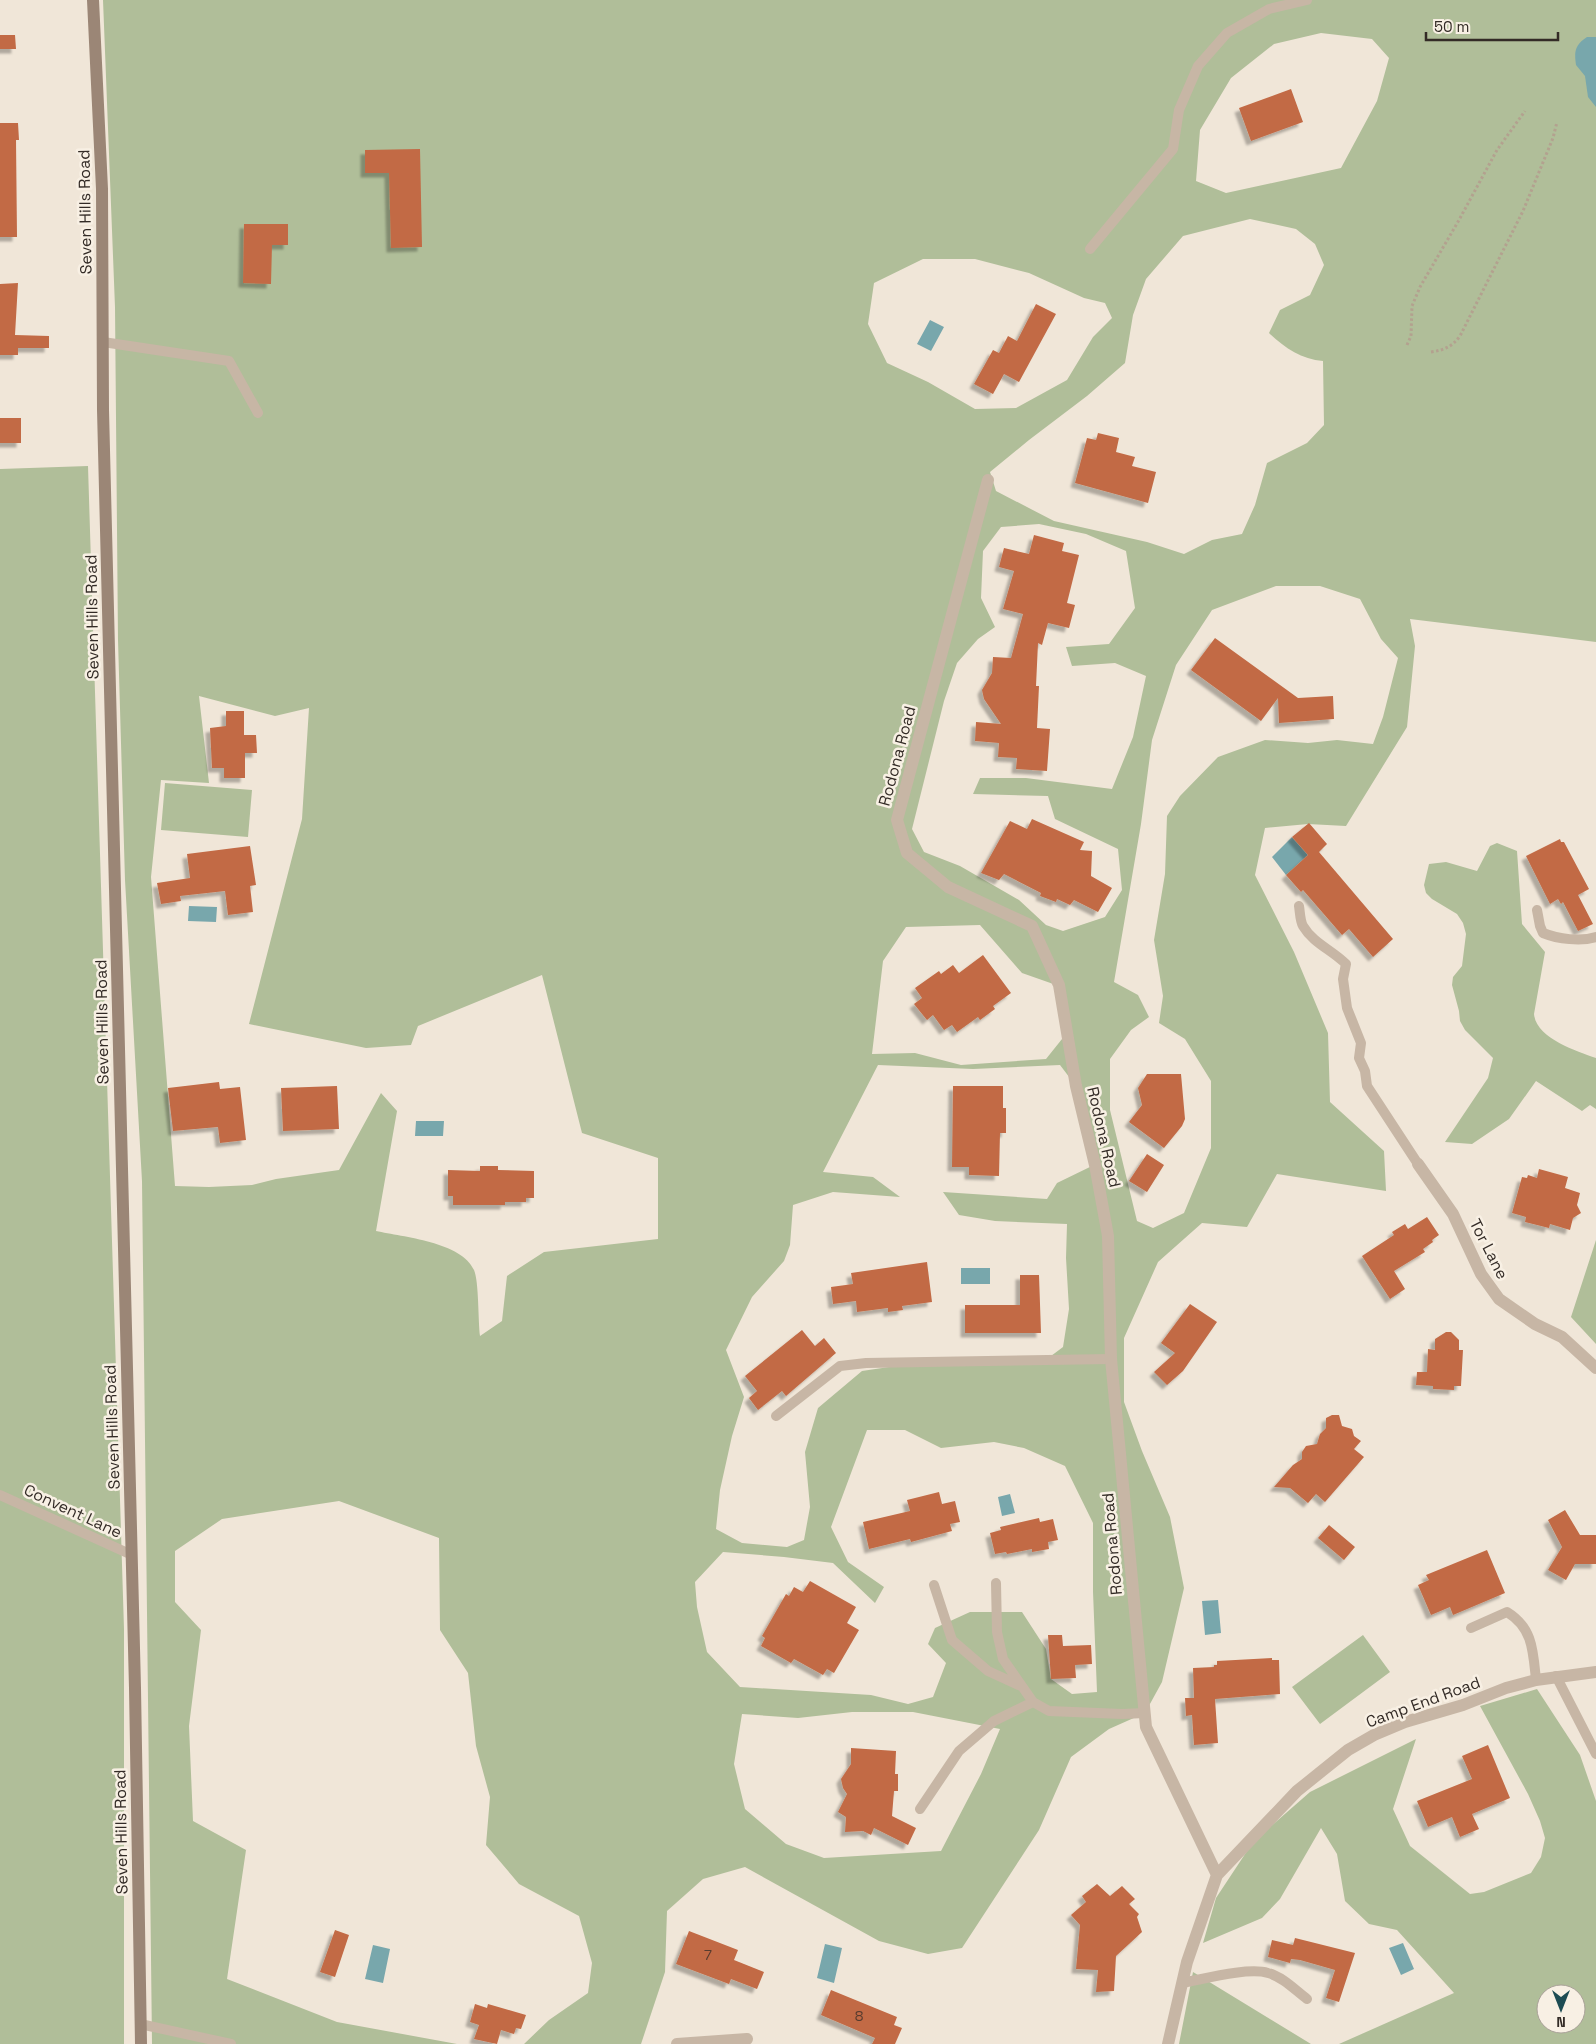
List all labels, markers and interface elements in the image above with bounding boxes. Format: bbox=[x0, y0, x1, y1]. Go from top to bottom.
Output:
scale bar bbox=[1426, 10, 1558, 42]
text: 50 m bbox=[1434, 17, 1469, 36]
street label: Seven Hills Road bbox=[73, 149, 97, 275]
street label: Seven Hills Road bbox=[80, 554, 104, 680]
street label: Rodona Road bbox=[874, 704, 920, 808]
street label: Seven Hills Road bbox=[90, 959, 114, 1085]
street label: Rodona Road bbox=[1082, 1085, 1126, 1189]
street label: Tor Lane bbox=[1465, 1215, 1513, 1283]
street label: Seven Hills Road bbox=[99, 1364, 125, 1490]
street label: Convent Lane bbox=[21, 1479, 125, 1543]
street label: Rodona Road bbox=[1097, 1492, 1127, 1596]
street label: Camp End Road bbox=[1363, 1672, 1483, 1732]
street label: Seven Hills Road bbox=[109, 1769, 133, 1895]
house number: 7 bbox=[704, 1946, 712, 1964]
north arrow bbox=[1536, 1984, 1586, 2034]
house number: 8 bbox=[855, 2007, 864, 2025]
text: N bbox=[1556, 2013, 1566, 2031]

